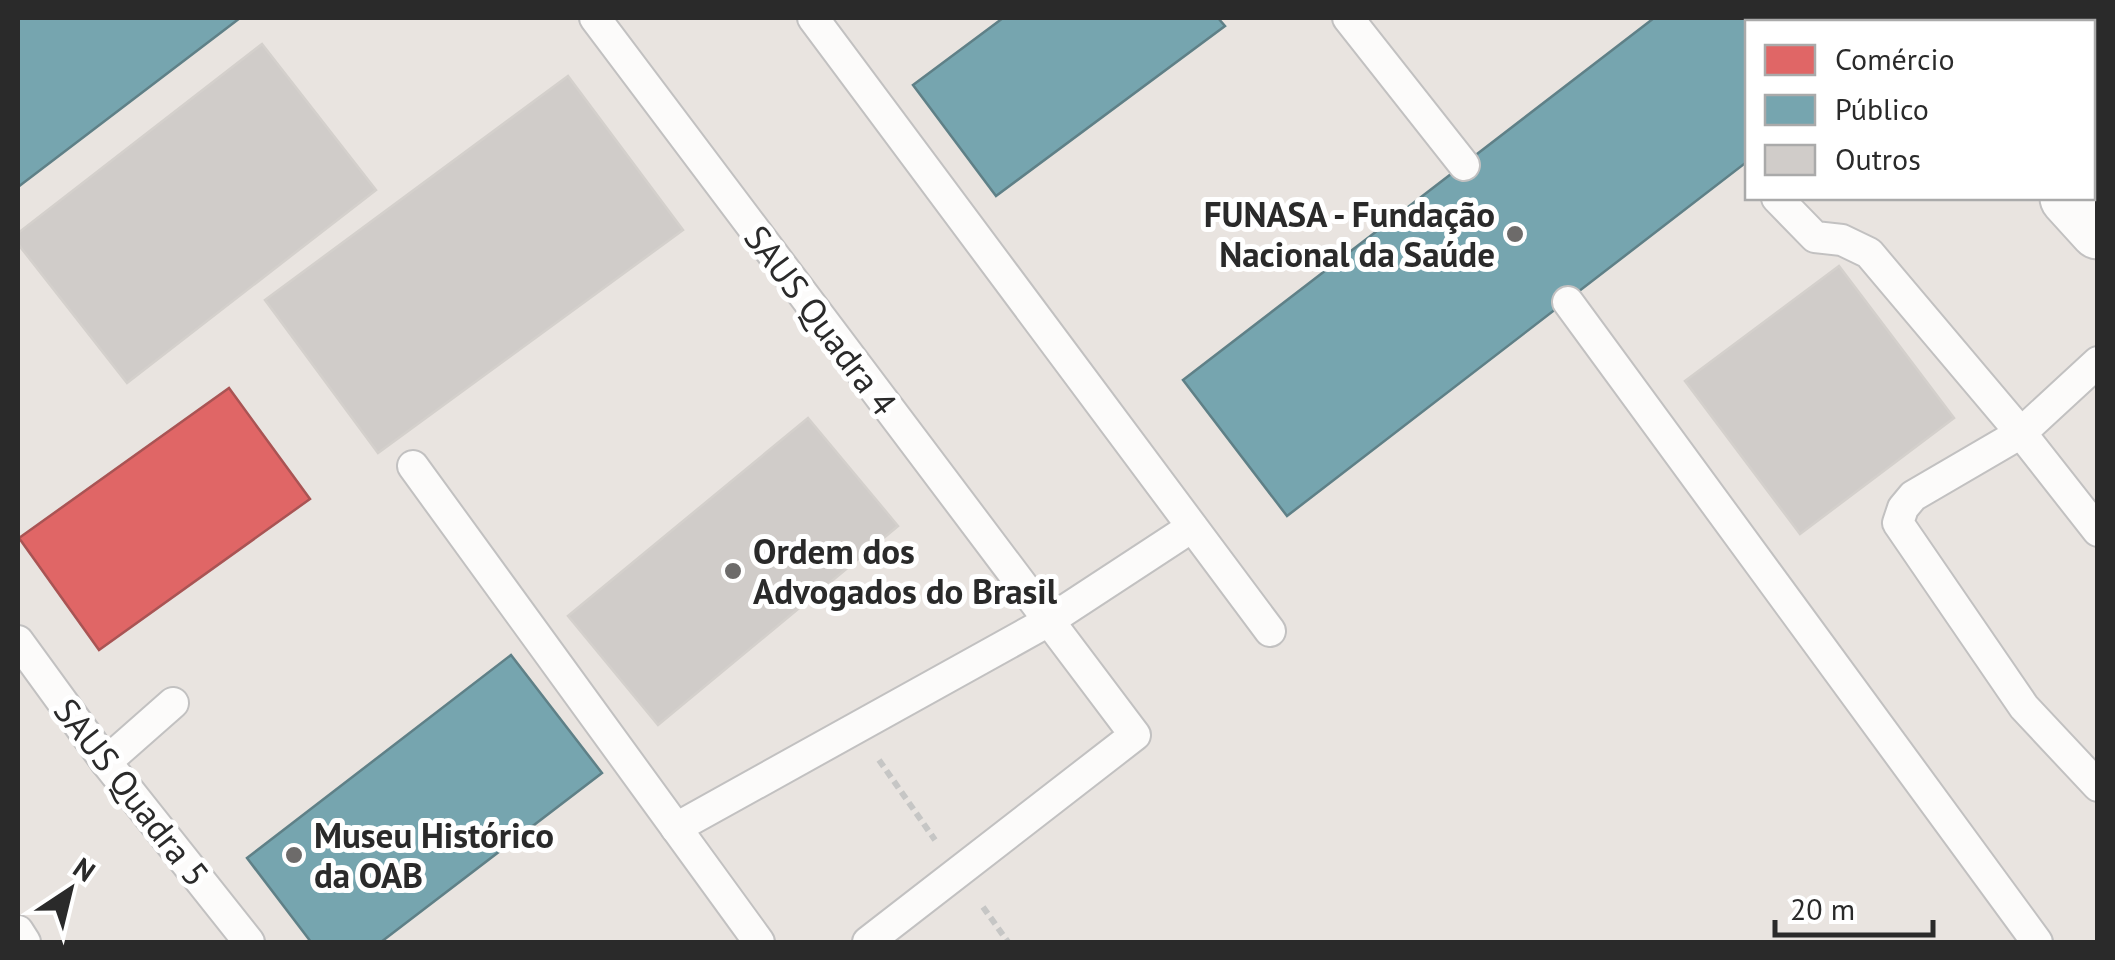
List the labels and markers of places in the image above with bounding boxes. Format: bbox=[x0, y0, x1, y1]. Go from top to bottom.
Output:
place label: FUNASA - Fundação Nacional da Saúde bbox=[1204, 191, 1495, 277]
marker: FUNASA - Fundação Nacional da Saúde bbox=[1504, 223, 1526, 245]
place label: Ordem dos Advogados do Brasil bbox=[753, 528, 1058, 614]
marker: Ordem dos Advogados do Brasil bbox=[722, 560, 744, 582]
place label: Museu Histórico da OAB bbox=[314, 812, 554, 898]
marker: Museu Histórico da OAB bbox=[283, 844, 305, 866]

